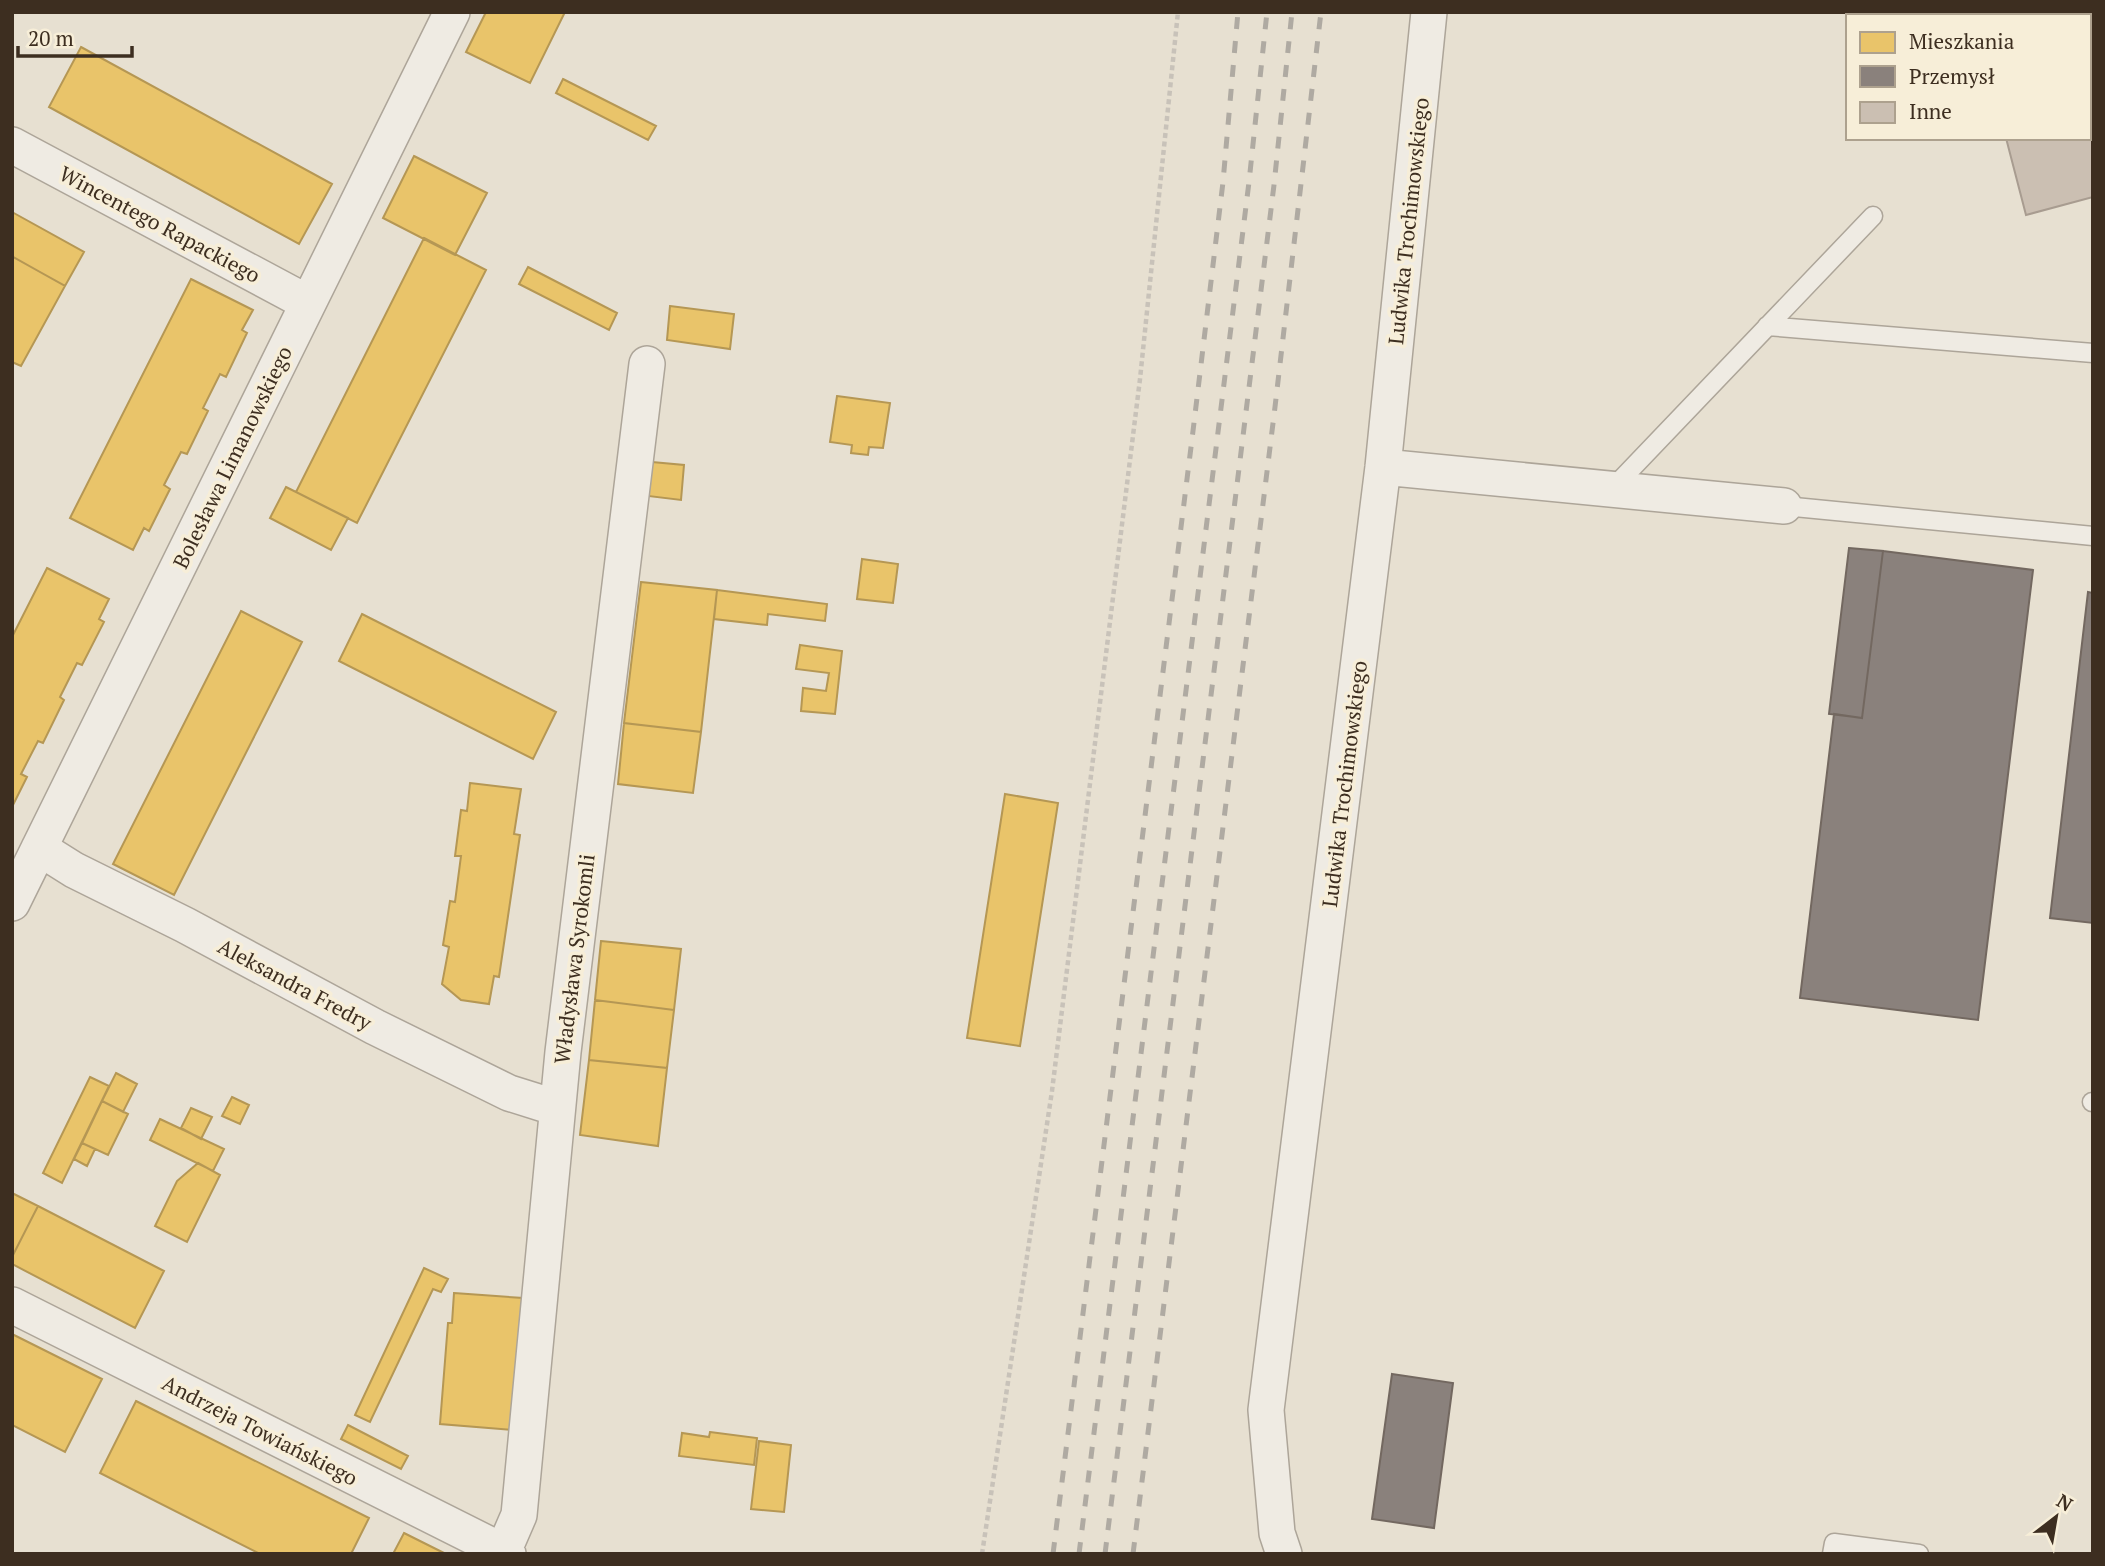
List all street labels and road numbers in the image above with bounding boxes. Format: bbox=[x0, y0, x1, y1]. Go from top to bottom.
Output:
street label: Ludwika Trochimowskiego bbox=[1381, 96, 1435, 346]
street label: Wincentego Rapackiego bbox=[55, 159, 265, 289]
street label: Bolesława Limanowskiego bbox=[166, 341, 298, 573]
street label: Ludwika Trochimowskiego bbox=[1315, 659, 1373, 909]
street label: Władysława Syrokomli bbox=[547, 852, 601, 1066]
street label: Aleksandra Fredry bbox=[213, 932, 377, 1037]
street label: Andrzeja Towiańskiego bbox=[157, 1368, 363, 1492]

